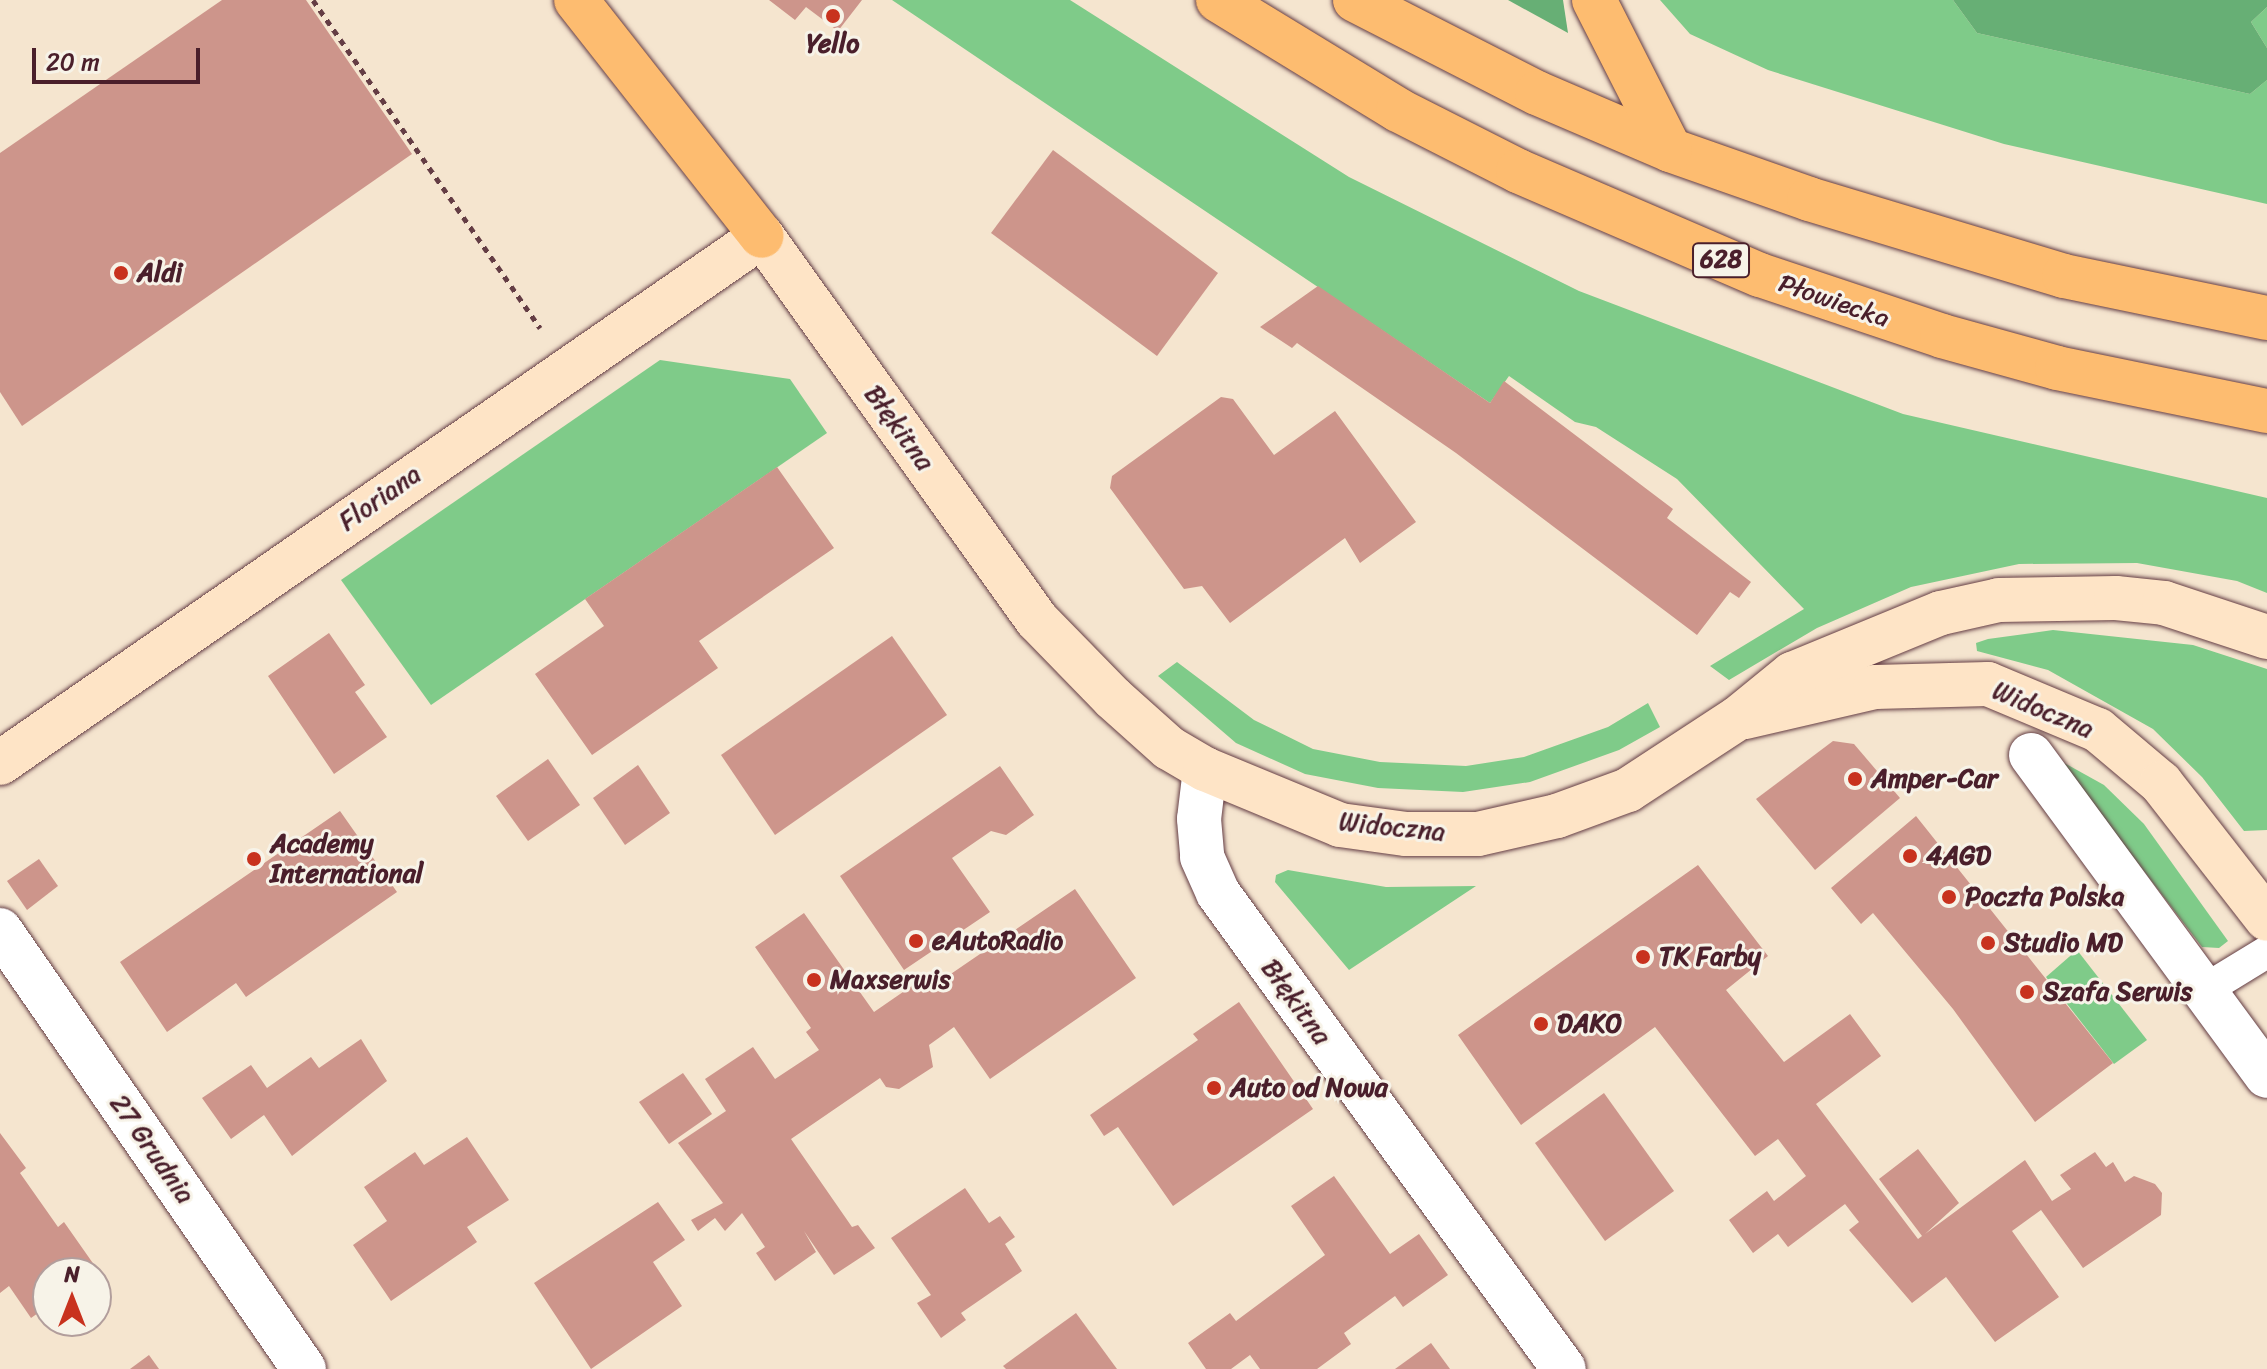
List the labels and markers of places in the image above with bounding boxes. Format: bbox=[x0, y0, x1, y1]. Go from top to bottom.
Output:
marker: Yello bbox=[824, 7, 842, 25]
place label: Yello bbox=[807, 28, 859, 60]
place label: Aldi bbox=[137, 257, 182, 289]
marker: Aldi bbox=[112, 264, 130, 282]
place label: Amper-Car bbox=[1871, 763, 1998, 795]
marker: Amper-Car bbox=[1846, 770, 1864, 788]
place label: Academy International bbox=[270, 828, 423, 890]
place label: 4AGD bbox=[1926, 840, 1991, 872]
marker: 4AGD bbox=[1901, 847, 1919, 865]
marker: Academy International bbox=[245, 850, 263, 868]
place label: Poczta Polska bbox=[1965, 881, 2125, 913]
marker: Poczta Polska bbox=[1940, 888, 1958, 906]
place label: eAutoRadio bbox=[932, 925, 1063, 957]
place label: Studio MD bbox=[2004, 927, 2123, 959]
marker: eAutoRadio bbox=[907, 932, 925, 950]
marker: Studio MD bbox=[1979, 934, 1997, 952]
place label: TK Farby bbox=[1659, 941, 1761, 973]
marker: TK Farby bbox=[1634, 948, 1652, 966]
place label: Maxserwis bbox=[830, 964, 951, 996]
marker: Maxserwis bbox=[805, 971, 823, 989]
place label: Szafa Serwis bbox=[2043, 976, 2192, 1008]
marker: Szafa Serwis bbox=[2018, 983, 2036, 1001]
place label: DAKO bbox=[1557, 1008, 1622, 1040]
marker: DAKO bbox=[1532, 1015, 1550, 1033]
place label: Auto od Nowa bbox=[1230, 1072, 1388, 1104]
marker: Auto od Nowa bbox=[1205, 1079, 1223, 1097]

